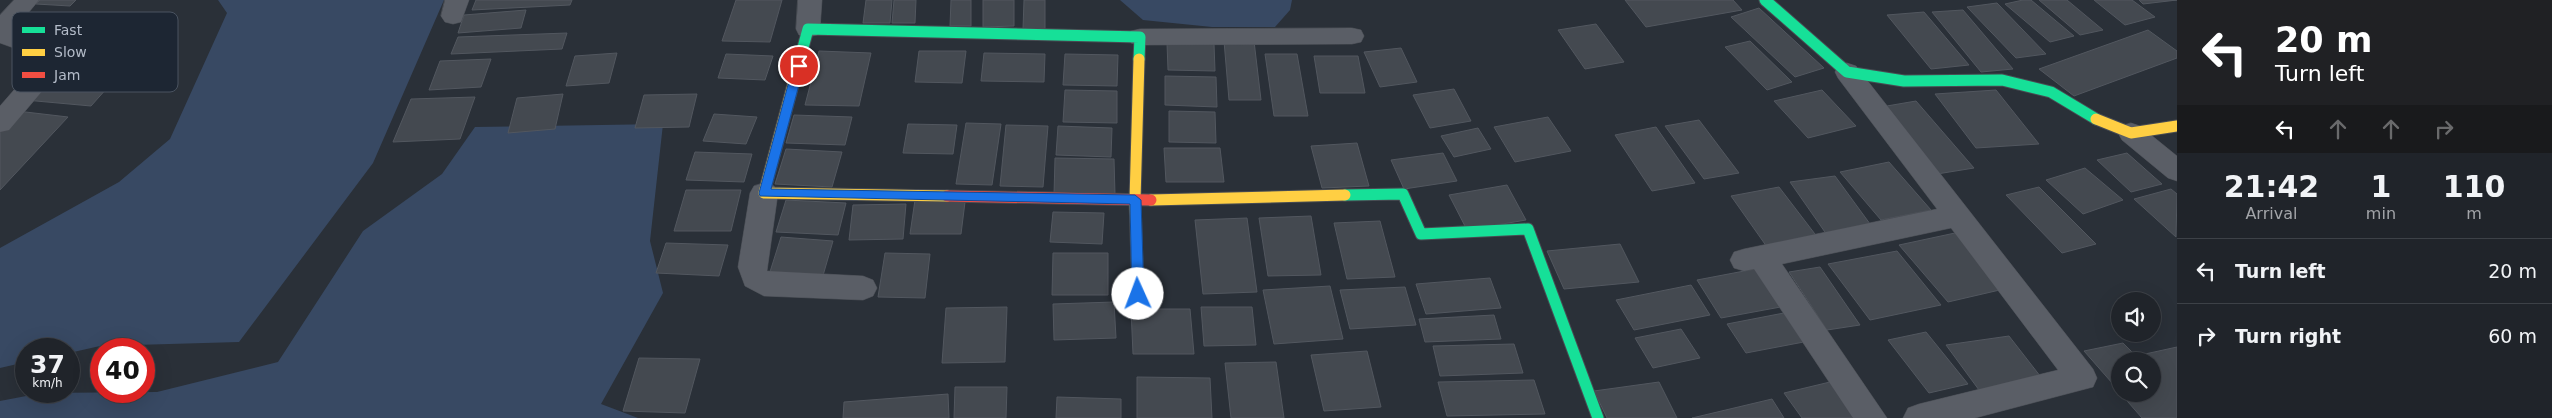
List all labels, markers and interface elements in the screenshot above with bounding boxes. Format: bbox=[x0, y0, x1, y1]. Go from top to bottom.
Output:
legend bbox=[12, 12, 178, 92]
icon: left bbox=[2192, 20, 2257, 85]
text: 20 m bbox=[2275, 20, 2372, 60]
text: Fast bbox=[54, 22, 83, 38]
text: Slow bbox=[54, 44, 87, 60]
pin bbox=[778, 45, 820, 87]
icon: arrive bbox=[785, 52, 813, 80]
text: Turn left bbox=[2275, 61, 2364, 86]
text: Jam bbox=[53, 67, 80, 83]
icon: left bbox=[2271, 115, 2299, 143]
icon: ahead bbox=[2324, 115, 2352, 143]
icon: ahead bbox=[2377, 115, 2405, 143]
icon: right bbox=[2430, 115, 2458, 143]
text: 21:42 bbox=[2224, 169, 2319, 204]
text: 1 bbox=[2370, 169, 2391, 204]
text: 110 bbox=[2443, 169, 2505, 204]
text: Arrival bbox=[2245, 204, 2297, 223]
text: min bbox=[2366, 204, 2396, 223]
text: m bbox=[2466, 204, 2482, 223]
icon: left bbox=[2192, 257, 2220, 285]
text: Turn left bbox=[2235, 260, 2326, 282]
text: 20 m bbox=[2488, 260, 2537, 282]
position arrow bbox=[1111, 267, 1163, 319]
map controls bbox=[2111, 292, 2161, 402]
button: sound bbox=[2111, 292, 2161, 342]
icon: right bbox=[2192, 322, 2220, 350]
text: Turn right bbox=[2235, 325, 2341, 347]
text: 60 m bbox=[2488, 325, 2537, 347]
speed limit sign: 40 bbox=[90, 338, 155, 403]
text: 37 bbox=[30, 350, 65, 379]
button: search bbox=[2111, 352, 2161, 402]
text: km/h bbox=[32, 376, 63, 390]

